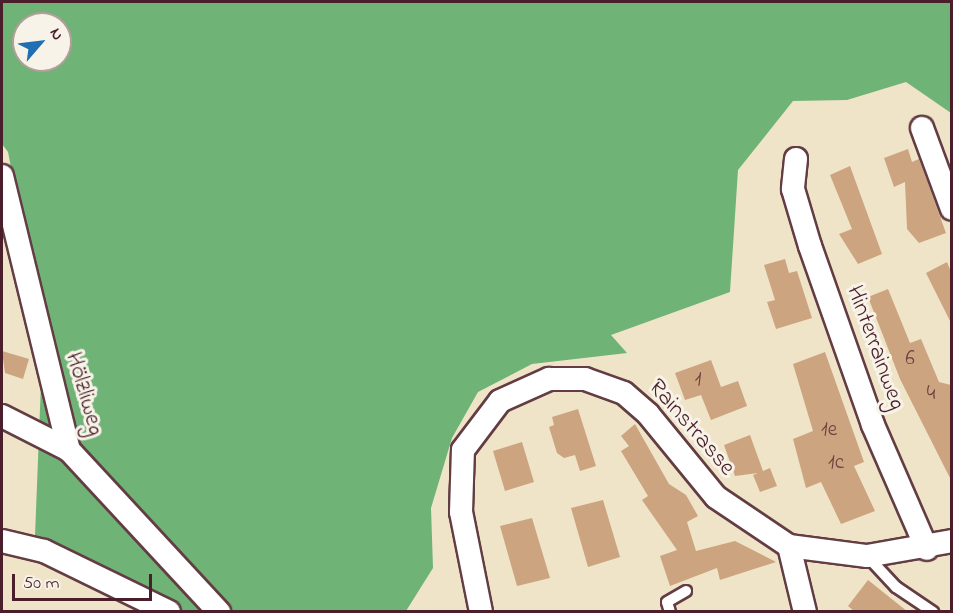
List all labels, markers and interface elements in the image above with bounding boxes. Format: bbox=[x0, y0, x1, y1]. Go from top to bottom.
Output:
north arrow bbox=[12, 12, 72, 72]
text: N bbox=[43, 24, 69, 45]
street label: Hinterrainweg bbox=[839, 282, 911, 414]
house number: 6 bbox=[905, 346, 915, 372]
street label: Hölzliweg bbox=[58, 349, 110, 439]
house number: 1 bbox=[695, 367, 701, 393]
street label: Rainstrasse bbox=[641, 374, 741, 482]
house number: 4 bbox=[927, 381, 935, 407]
house number: 1e bbox=[821, 417, 837, 443]
house number: 1c bbox=[828, 450, 844, 476]
scale bar bbox=[15, 562, 154, 600]
text: 50 m bbox=[23, 571, 60, 597]

